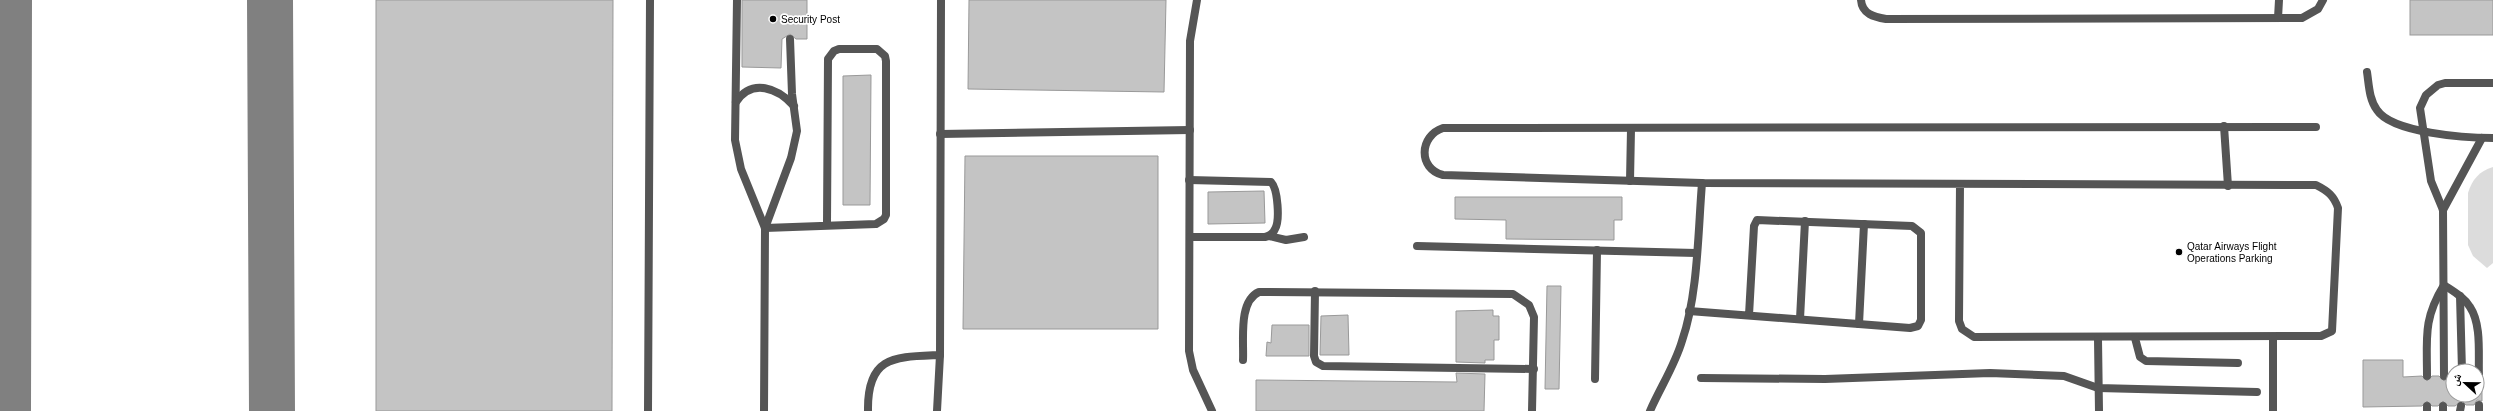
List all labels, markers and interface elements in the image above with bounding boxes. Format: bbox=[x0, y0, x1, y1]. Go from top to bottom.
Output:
marker: Security Post bbox=[768, 14, 778, 24]
place label: Security Post bbox=[781, 14, 840, 25]
place label: Qatar Airways Flight Operations Parking bbox=[2187, 241, 2277, 264]
marker: Qatar Airways Flight Operations Parking bbox=[2174, 247, 2184, 257]
north arrow bbox=[2445, 363, 2485, 403]
text: ش bbox=[2448, 371, 2465, 388]

